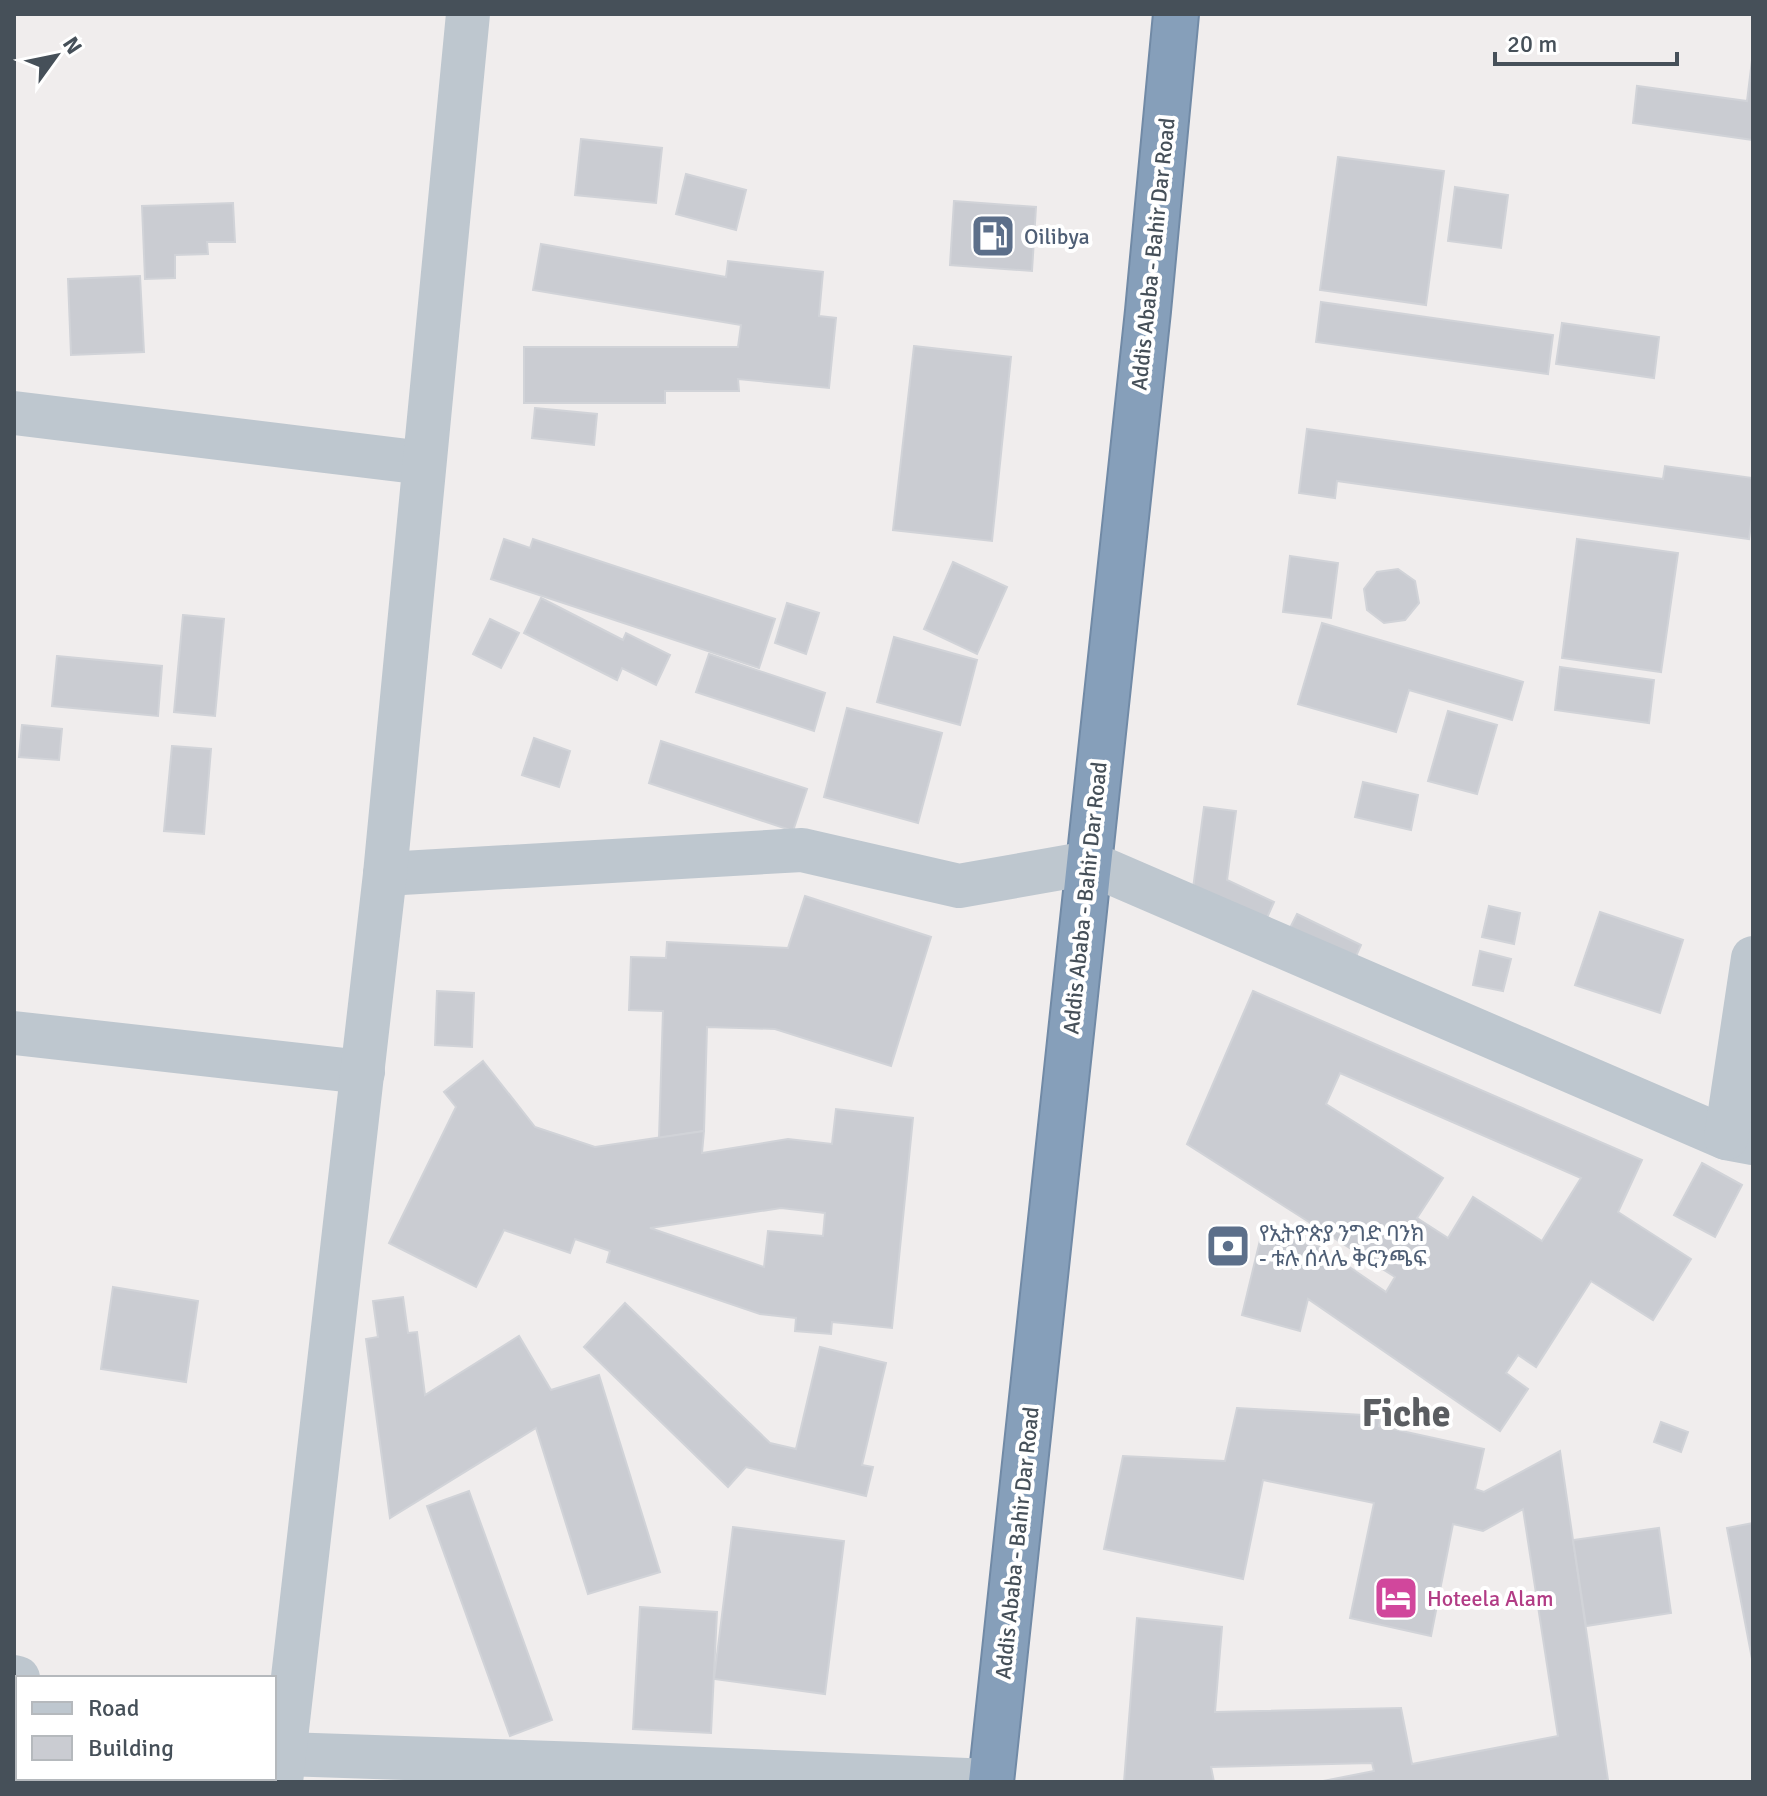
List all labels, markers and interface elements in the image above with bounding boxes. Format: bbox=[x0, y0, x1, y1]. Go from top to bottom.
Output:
north arrow bbox=[16, 16, 96, 96]
scale bar bbox=[1495, 16, 1677, 66]
text: 20 m bbox=[1507, 29, 1557, 59]
text: N bbox=[57, 32, 88, 59]
street label: Addis Ababa - Bahir Dar Road bbox=[1125, 116, 1181, 392]
fuel station icon: Oilibya bbox=[969, 212, 1017, 260]
place label: Oilibya bbox=[1024, 223, 1090, 250]
street label: Addis Ababa - Bahir Dar Road bbox=[1057, 760, 1113, 1036]
place label: የኢትዮጵያ ንግድ ባንክ - ቱሉ ሰላሌ ቅርንጫፍ bbox=[1259, 1220, 1427, 1272]
bank icon: የኢትዮጵያ ንግድ ባንክ - ቱሉ ሰላሌ ቅርንጫፍ bbox=[1204, 1222, 1252, 1270]
district label: Fiche bbox=[1361, 1390, 1451, 1437]
street label: Addis Ababa - Bahir Dar Road bbox=[989, 1405, 1045, 1681]
hotel icon: Hoteela Alam bbox=[1372, 1574, 1420, 1622]
place label: Hoteela Alam bbox=[1427, 1585, 1554, 1612]
legend bbox=[16, 1676, 276, 1780]
text: Road bbox=[88, 1693, 139, 1723]
text: Building bbox=[88, 1733, 174, 1763]

